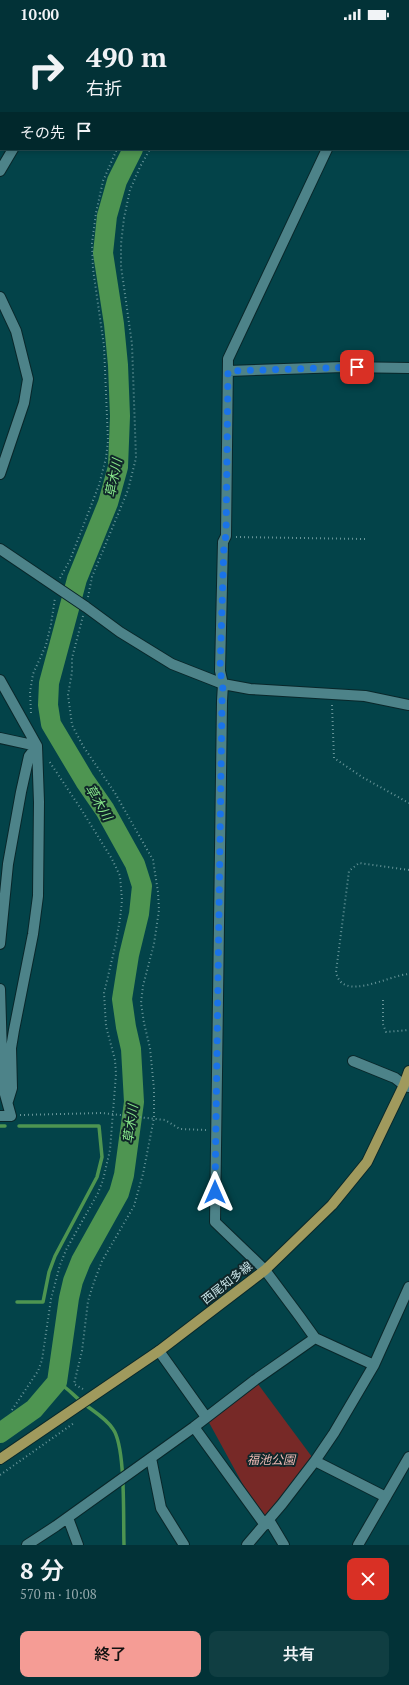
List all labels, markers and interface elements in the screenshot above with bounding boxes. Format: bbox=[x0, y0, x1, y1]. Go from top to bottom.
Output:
text: 10:00 bbox=[20, 4, 59, 24]
text: 490 m bbox=[86, 38, 167, 75]
icon: right bbox=[20, 44, 72, 96]
text: 右折 bbox=[86, 76, 122, 100]
icon: arrive bbox=[73, 120, 95, 142]
text: その先 bbox=[20, 122, 65, 142]
pin bbox=[340, 350, 374, 384]
icon: arrive bbox=[346, 356, 368, 378]
water label: 草木川 bbox=[100, 455, 126, 499]
water label: 草木川 bbox=[81, 781, 118, 825]
water label: 草木川 bbox=[118, 1101, 142, 1145]
position arrow bbox=[194, 1171, 236, 1213]
street label: 西尾知多線 bbox=[198, 1258, 255, 1307]
park label: 福池公園 bbox=[247, 1452, 297, 1467]
text: 8 分 bbox=[20, 1554, 64, 1586]
button: close bbox=[347, 1558, 389, 1600]
text: 570 m · 10:08 bbox=[20, 1585, 97, 1603]
button: 終了 bbox=[20, 1631, 201, 1677]
button: 共有 bbox=[209, 1631, 389, 1677]

